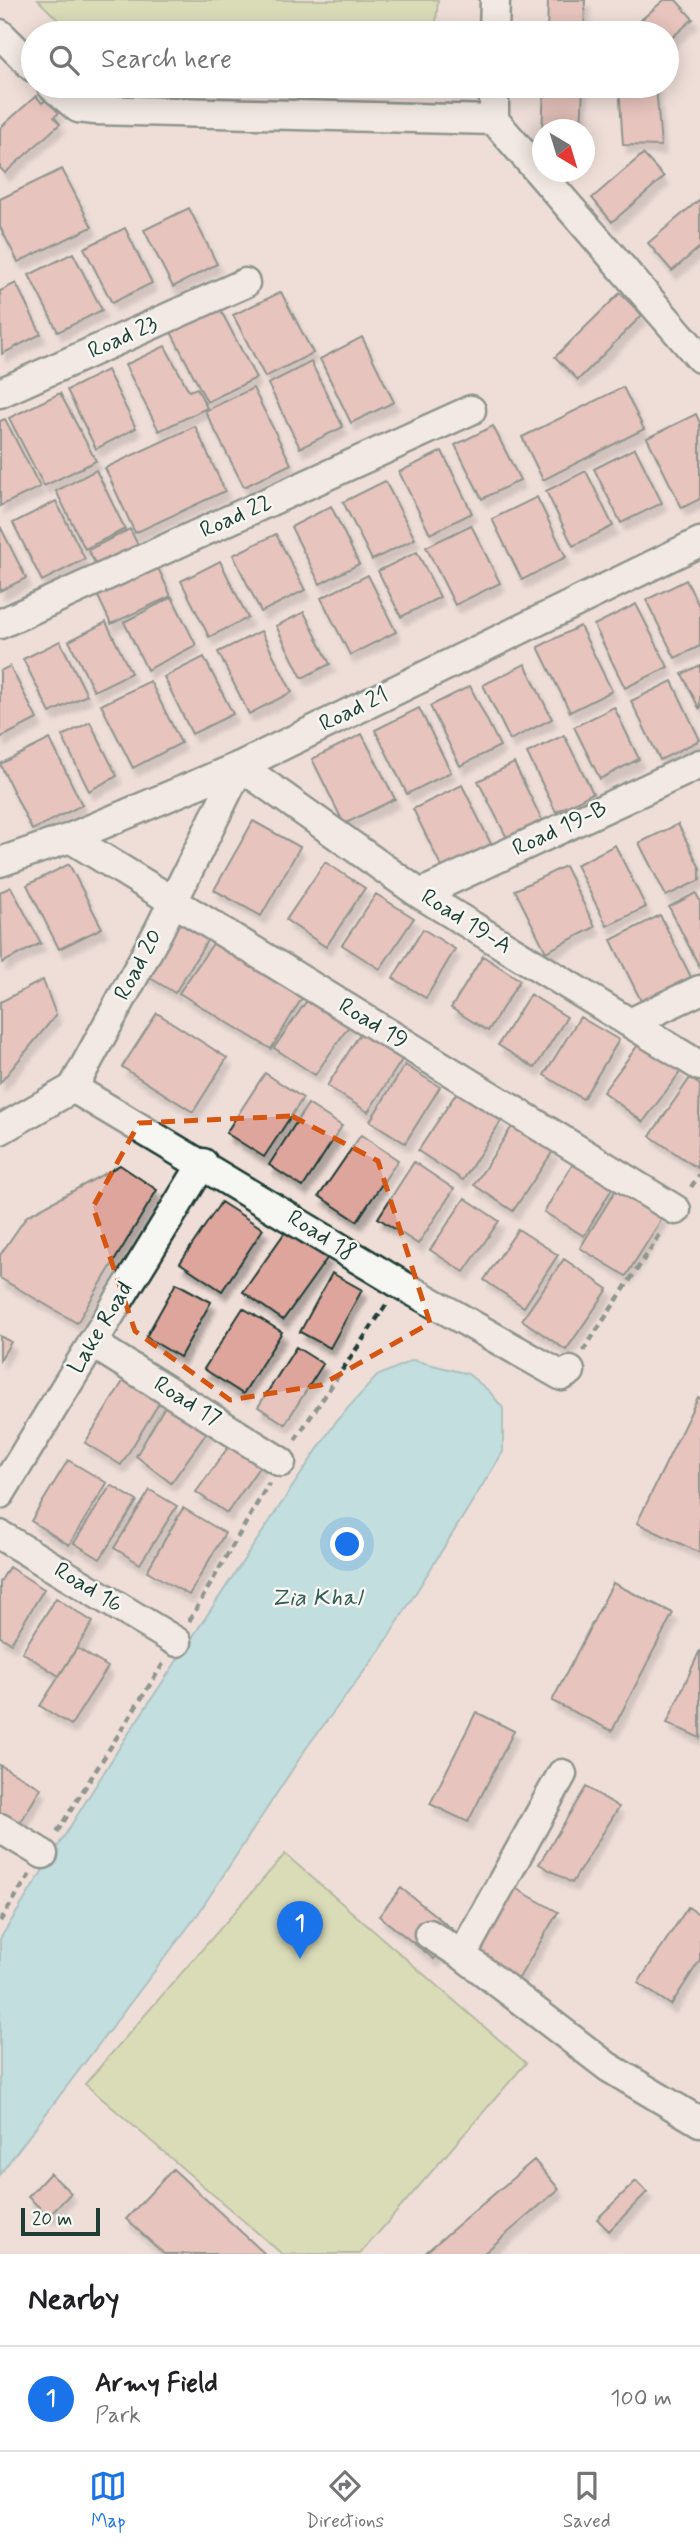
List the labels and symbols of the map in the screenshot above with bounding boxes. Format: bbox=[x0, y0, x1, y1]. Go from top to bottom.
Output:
north arrow bbox=[532, 119, 595, 182]
street label: Road 23 bbox=[83, 309, 163, 367]
street label: Road 22 bbox=[195, 488, 277, 546]
street label: Road 21 bbox=[314, 680, 394, 740]
street label: Road 19-B bbox=[508, 794, 612, 864]
street label: Road 19-A bbox=[415, 882, 517, 962]
street label: Road 20 bbox=[108, 924, 170, 1006]
street label: Road 19 bbox=[333, 992, 413, 1056]
street label: Road 18 bbox=[281, 1203, 361, 1269]
street label: Lake Road bbox=[62, 1276, 140, 1380]
street label: Road 17 bbox=[148, 1370, 226, 1434]
your location bbox=[330, 1527, 364, 1561]
street label: Road 16 bbox=[48, 1556, 128, 1620]
water label: Zia Khal bbox=[271, 1583, 364, 1614]
pin: 1 bbox=[277, 1901, 323, 1959]
scale bar bbox=[21, 2205, 100, 2237]

